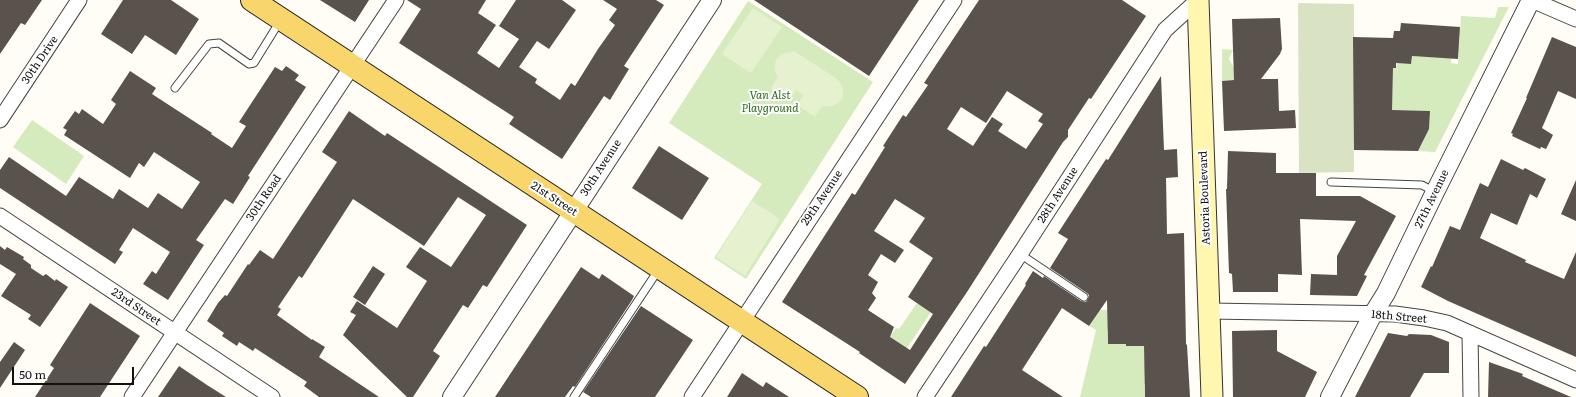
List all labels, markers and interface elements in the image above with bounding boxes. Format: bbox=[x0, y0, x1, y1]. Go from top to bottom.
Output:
street label: 30th Drive bbox=[19, 33, 61, 87]
park label: Van Alst Playground bbox=[741, 89, 799, 115]
street label: 30th Avenue bbox=[578, 137, 624, 199]
street label: Astoria Boulevard bbox=[1197, 151, 1213, 245]
street label: 28th Avenue bbox=[1035, 164, 1081, 226]
street label: 29th Avenue bbox=[799, 168, 845, 228]
street label: 27th Avenue bbox=[1412, 168, 1452, 230]
street label: 30th Road bbox=[244, 172, 284, 224]
street label: 21st Street bbox=[528, 179, 580, 219]
street label: 23rd Street bbox=[109, 286, 163, 328]
street label: 18th Street bbox=[1371, 308, 1427, 326]
scale bar bbox=[14, 359, 136, 385]
text: 50 m bbox=[19, 365, 46, 383]

